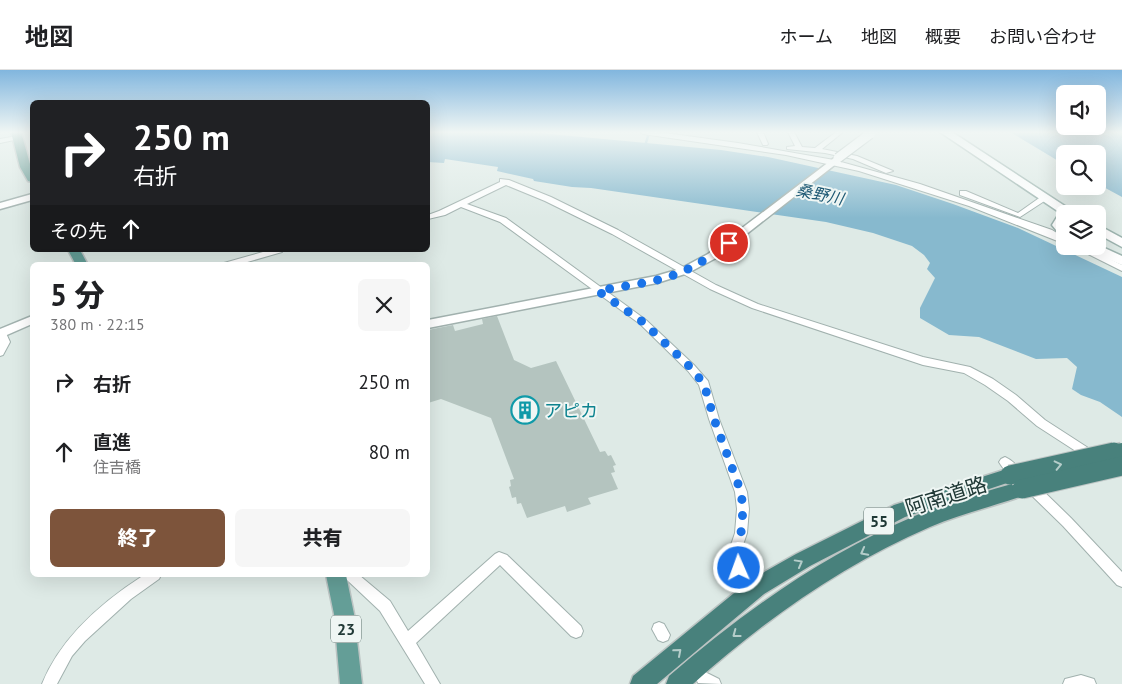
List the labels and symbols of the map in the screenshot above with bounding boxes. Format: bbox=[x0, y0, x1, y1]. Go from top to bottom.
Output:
water label: 桑野川 bbox=[794, 179, 848, 209]
pin bbox=[708, 222, 750, 264]
building icon: アピカ bbox=[510, 395, 540, 425]
place label: アピカ bbox=[544, 399, 598, 422]
one-way arrow bbox=[1053, 460, 1062, 471]
street label: 阿南道路 bbox=[902, 470, 990, 522]
road number: 55 bbox=[864, 508, 894, 534]
position arrow bbox=[712, 541, 764, 593]
one-way arrow bbox=[860, 546, 869, 556]
one-way arrow bbox=[794, 559, 803, 569]
road number: 23 bbox=[331, 616, 361, 642]
one-way arrow bbox=[732, 628, 742, 637]
one-way arrow bbox=[672, 649, 681, 658]

